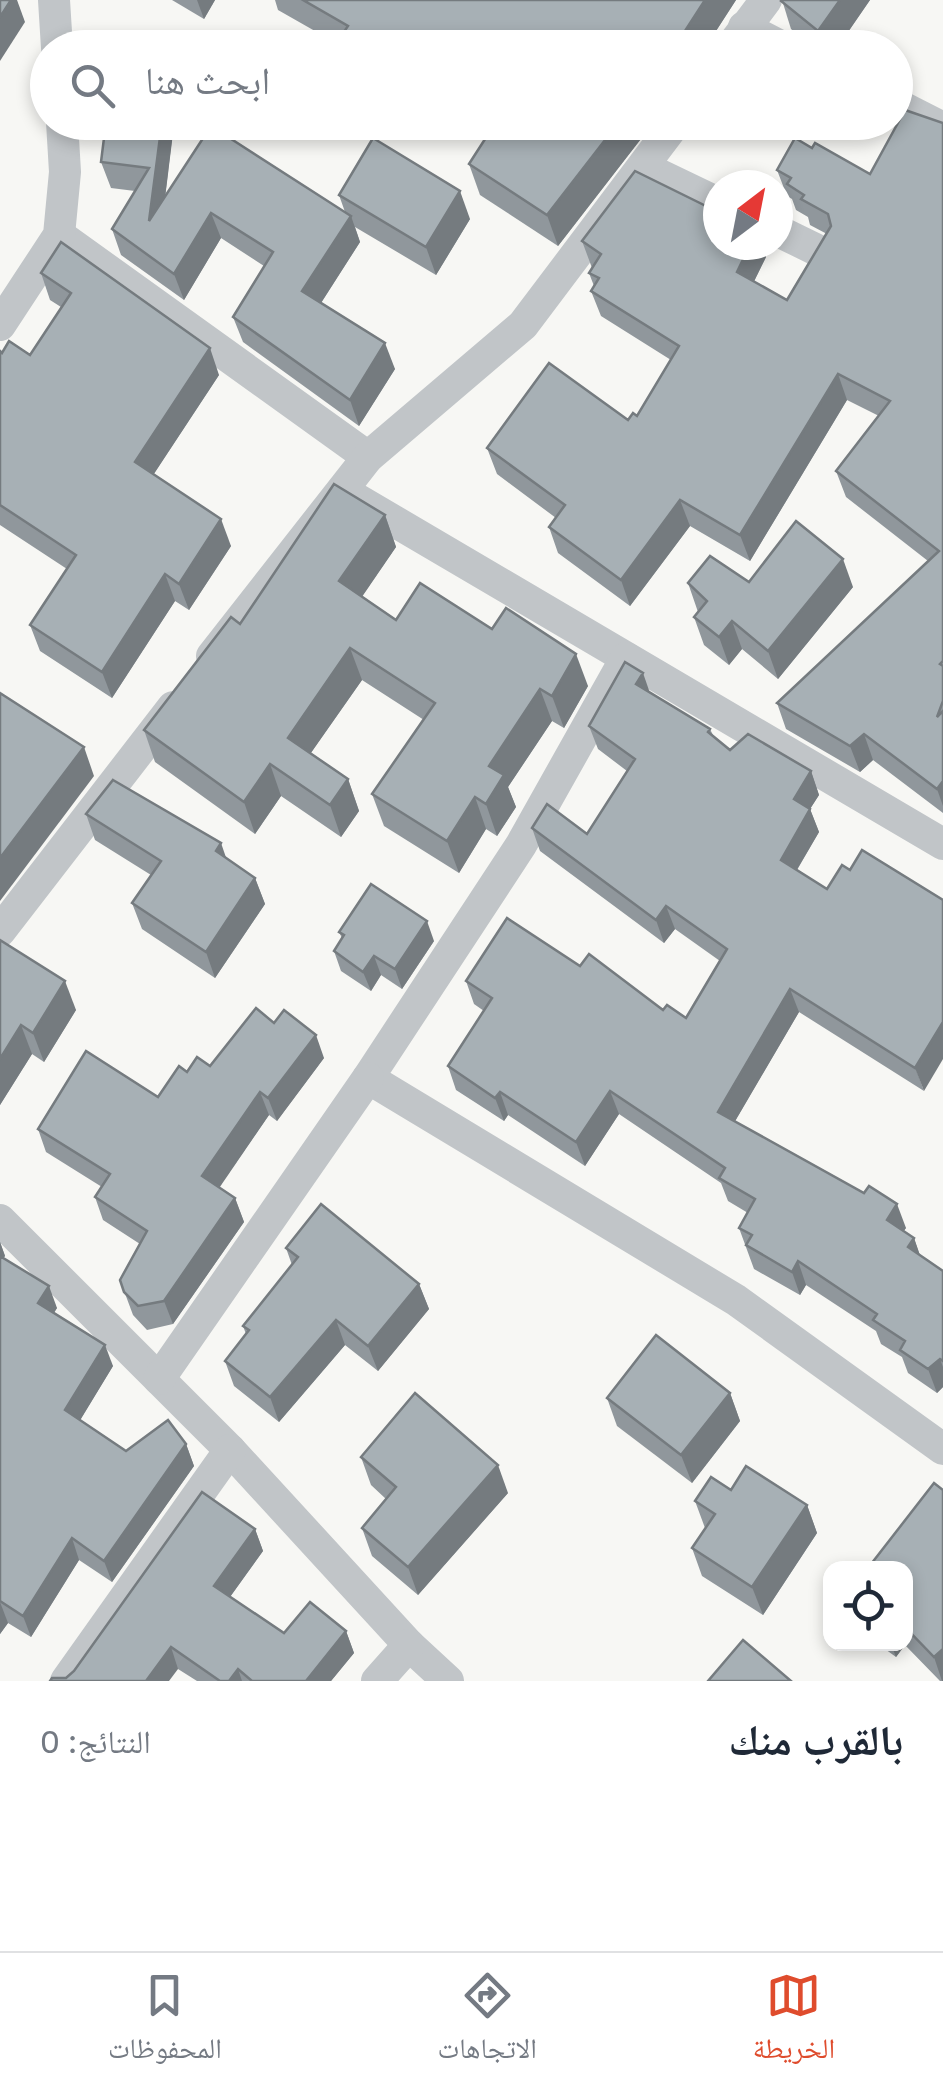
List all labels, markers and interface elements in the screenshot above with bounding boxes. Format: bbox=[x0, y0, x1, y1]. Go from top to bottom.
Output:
search box bbox=[30, 30, 913, 140]
text: ابحث هنا bbox=[145, 57, 270, 102]
icon: search bbox=[65, 58, 120, 113]
north arrow bbox=[703, 170, 793, 260]
map controls bbox=[823, 1561, 913, 1651]
button: locate bbox=[823, 1561, 913, 1651]
text: بالقرب منك bbox=[729, 1714, 903, 1764]
text: النتائج: 0 bbox=[40, 1722, 151, 1760]
tab: المحفوظات bbox=[108, 1968, 222, 2076]
tab: الاتجاهات bbox=[438, 1968, 537, 2076]
tab: الخريطة bbox=[753, 1968, 835, 2076]

